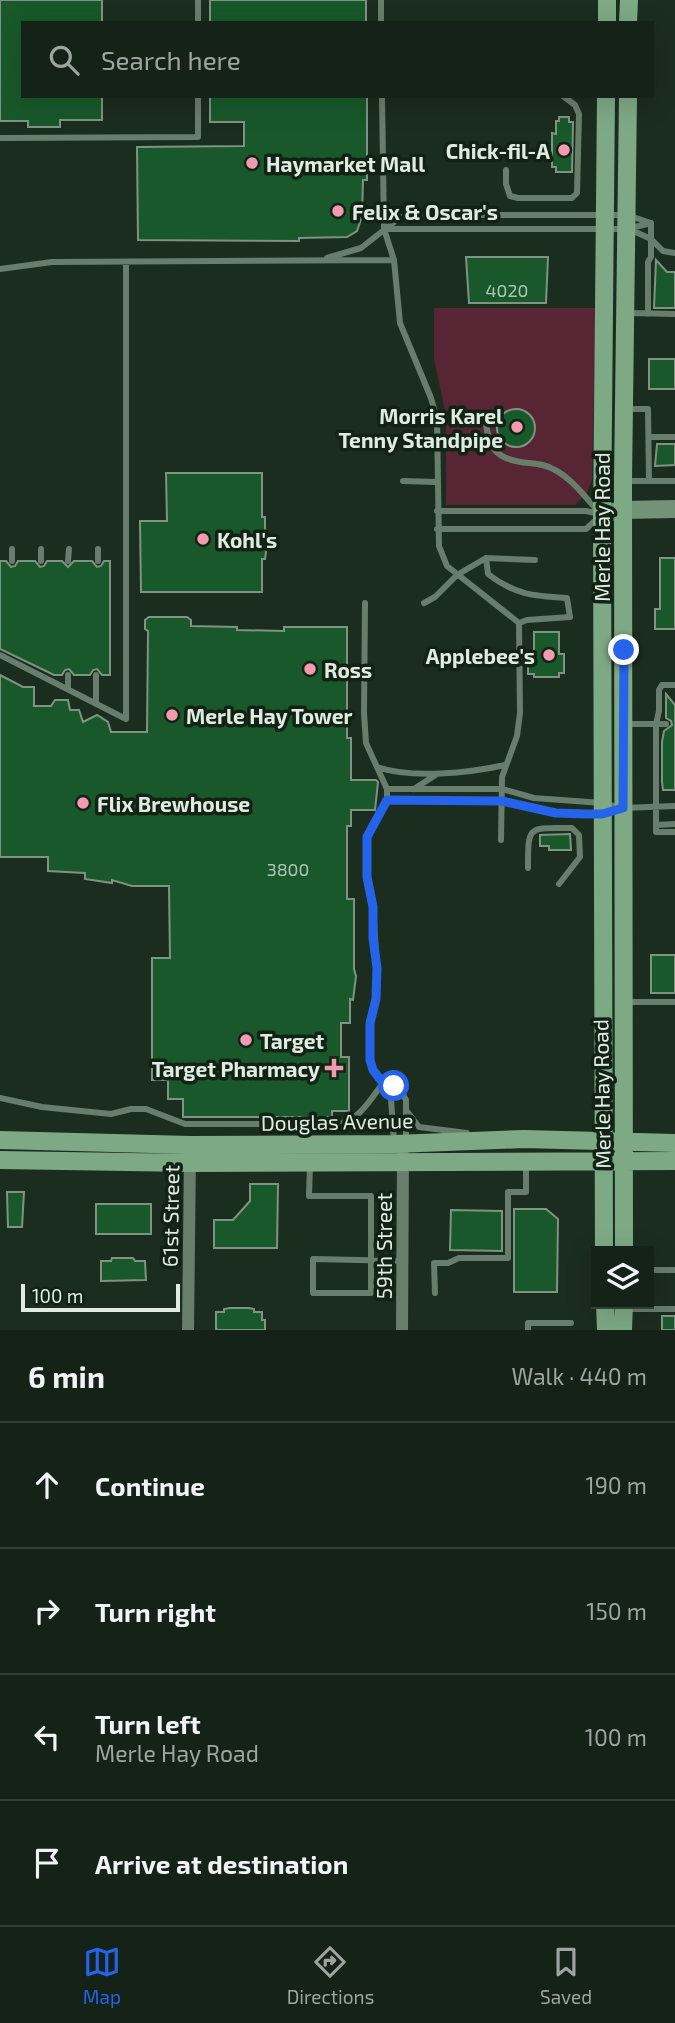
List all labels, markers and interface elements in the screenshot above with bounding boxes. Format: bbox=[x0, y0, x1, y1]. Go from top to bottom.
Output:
search box bbox=[21, 21, 654, 98]
icon: search bbox=[45, 41, 83, 79]
text: Search here bbox=[101, 44, 241, 75]
place label: Chick-fil-A bbox=[446, 138, 550, 163]
marker: Chick-fil-A bbox=[556, 142, 572, 158]
place label: Haymarket Mall bbox=[266, 151, 425, 177]
marker: Haymarket Mall bbox=[244, 155, 260, 171]
place label: Felix & Oscar's bbox=[352, 199, 498, 224]
marker: Felix & Oscar's bbox=[330, 203, 346, 219]
house number: 4020 bbox=[486, 279, 528, 301]
place label: Morris Karel Tenny Standpipe bbox=[339, 403, 503, 453]
marker: Morris Karel Tenny Standpipe bbox=[509, 419, 525, 435]
street label: Merle Hay Road bbox=[589, 452, 614, 602]
place label: Kohl's bbox=[217, 527, 277, 552]
marker: Kohl's bbox=[195, 531, 211, 547]
route end bbox=[608, 634, 639, 665]
place label: Applebee's bbox=[426, 643, 535, 668]
marker: Applebee's bbox=[541, 647, 557, 663]
place label: Ross bbox=[324, 657, 372, 682]
marker: Ross bbox=[302, 661, 318, 677]
place label: Merle Hay Tower bbox=[186, 703, 353, 729]
marker: Merle Hay Tower bbox=[164, 707, 180, 723]
place label: Flix Brewhouse bbox=[97, 791, 250, 816]
marker: Flix Brewhouse bbox=[75, 795, 91, 811]
house number: 3800 bbox=[267, 858, 309, 880]
street label: Merle Hay Road bbox=[587, 1019, 615, 1169]
place label: Target bbox=[260, 1028, 325, 1053]
marker: Target bbox=[238, 1032, 254, 1048]
place label: Target Pharmacy bbox=[152, 1056, 320, 1082]
marker: Target Pharmacy bbox=[326, 1060, 342, 1076]
route start bbox=[378, 1070, 409, 1101]
street label: Douglas Avenue bbox=[261, 1107, 413, 1135]
street label: 61st Street bbox=[157, 1165, 183, 1267]
street label: 59th Street bbox=[371, 1193, 396, 1299]
map controls bbox=[591, 1246, 654, 1309]
button: layers bbox=[591, 1246, 654, 1309]
scale bar bbox=[21, 1281, 180, 1313]
text: 100 m bbox=[32, 1284, 83, 1307]
text: 6 min bbox=[28, 1358, 105, 1394]
text: Walk · 440 m bbox=[511, 1362, 647, 1390]
icon: ahead bbox=[28, 1466, 66, 1504]
text: Continue bbox=[95, 1470, 205, 1501]
text: 190 m bbox=[586, 1471, 647, 1499]
icon: right bbox=[28, 1592, 66, 1630]
text: Turn right bbox=[95, 1596, 216, 1627]
text: 150 m bbox=[586, 1597, 647, 1625]
text: Turn left bbox=[95, 1708, 201, 1739]
icon: left bbox=[28, 1718, 66, 1756]
text: 100 m bbox=[585, 1723, 647, 1751]
text: Merle Hay Road bbox=[95, 1739, 259, 1767]
icon: arrive bbox=[28, 1844, 66, 1882]
text: Arrive at destination bbox=[95, 1848, 348, 1879]
tab: Map bbox=[83, 1943, 121, 2008]
tab: Directions bbox=[287, 1943, 374, 2008]
tab: Saved bbox=[540, 1943, 592, 2008]

